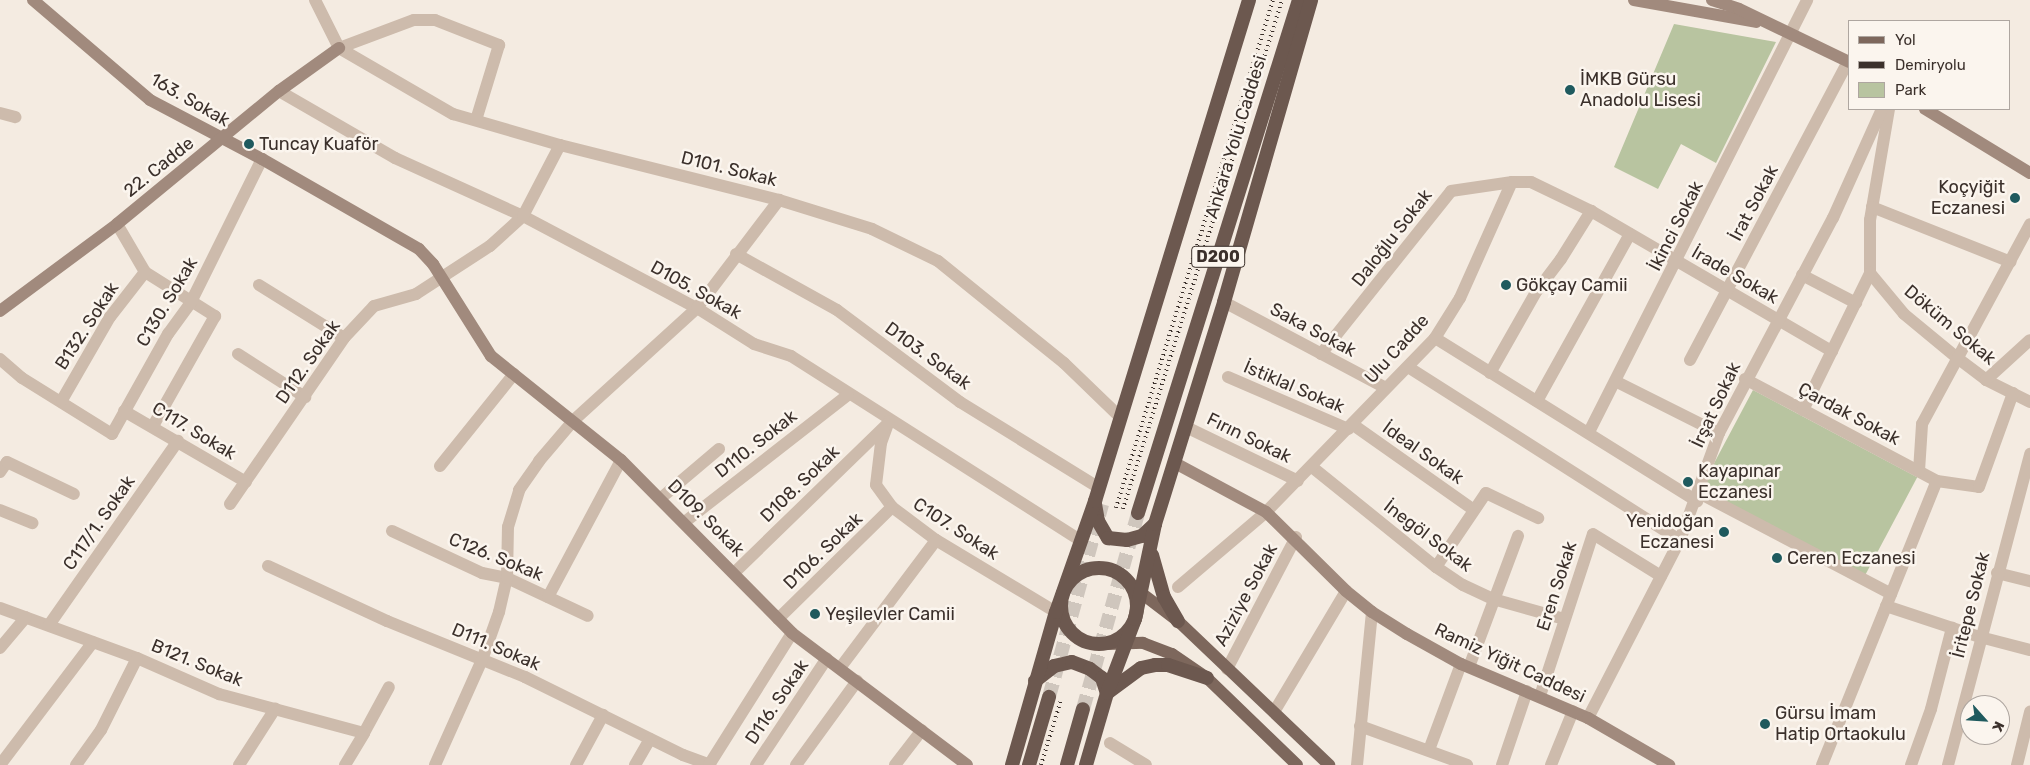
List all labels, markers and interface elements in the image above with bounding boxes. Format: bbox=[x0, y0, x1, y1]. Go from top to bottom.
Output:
legend bbox=[1848, 20, 2010, 110]
text: Yol bbox=[1895, 31, 1916, 49]
street label: Ankara Yolu Caddesi bbox=[1201, 53, 1271, 221]
text: Demiryolu bbox=[1895, 56, 1966, 74]
street label: 163. Sokak bbox=[146, 69, 234, 131]
place label: İMKB Gürsu Anadolu Lisesi bbox=[1580, 69, 1701, 112]
text: Park bbox=[1895, 81, 1926, 99]
marker: İMKB Gürsu Anadolu Lisesi bbox=[1564, 84, 1576, 96]
street label: 22. Cadde bbox=[120, 132, 198, 202]
place label: Tuncay Kuaför bbox=[259, 133, 379, 155]
marker: Tuncay Kuaför bbox=[243, 138, 255, 150]
street label: D101. Sokak bbox=[679, 147, 779, 191]
street label: İrat Sokak bbox=[1725, 161, 1783, 245]
street label: İkinci Sokak bbox=[1644, 177, 1708, 275]
place label: Koçyiğit Eczanesi bbox=[1931, 177, 2005, 220]
street label: Daloğlu Sokak bbox=[1347, 185, 1437, 291]
marker: Koçyiğit Eczanesi bbox=[2009, 192, 2021, 204]
street label: İrade Sokak bbox=[1688, 241, 1782, 309]
road number: D200 bbox=[1190, 243, 1246, 270]
street label: C130. Sokak bbox=[132, 253, 202, 351]
street label: D105. Sokak bbox=[647, 256, 745, 324]
place label: Gökçay Camii bbox=[1516, 274, 1628, 296]
street label: B132. Sokak bbox=[51, 278, 123, 374]
marker: Gökçay Camii bbox=[1500, 279, 1512, 291]
street label: Döküm Sokak bbox=[1900, 280, 2000, 370]
street label: Saka Sokak bbox=[1266, 298, 1360, 362]
street label: Ulu Cadde bbox=[1360, 310, 1434, 388]
street label: D112. Sokak bbox=[271, 316, 345, 408]
street label: D103. Sokak bbox=[881, 318, 975, 394]
street label: İstiklal Sokak bbox=[1240, 356, 1348, 418]
street label: İrşat Sokak bbox=[1687, 359, 1745, 451]
street label: Çardak Sokak bbox=[1794, 378, 1904, 450]
street label: C117. Sokak bbox=[148, 397, 240, 465]
street label: D110. Sokak bbox=[711, 405, 801, 483]
street label: Fırın Sokak bbox=[1203, 408, 1295, 468]
street label: İdeal Sokak bbox=[1378, 417, 1468, 489]
street label: D108. Sokak bbox=[756, 441, 844, 527]
place label: Kayapınar Eczanesi bbox=[1698, 461, 1781, 504]
street label: C117/1. Sokak bbox=[58, 472, 140, 574]
street label: D109. Sokak bbox=[663, 475, 749, 561]
marker: Kayapınar Eczanesi bbox=[1682, 476, 1694, 488]
street label: C107. Sokak bbox=[909, 493, 1003, 565]
street label: İnegöl Sokak bbox=[1379, 496, 1477, 576]
street label: D106. Sokak bbox=[779, 508, 867, 594]
place label: Yenidoğan Eczanesi bbox=[1626, 511, 1714, 554]
marker: Yenidoğan Eczanesi bbox=[1718, 526, 1730, 538]
street label: C126. Sokak bbox=[446, 528, 546, 586]
street label: Eren Sokak bbox=[1532, 539, 1582, 633]
street label: Aziziye Sokak bbox=[1210, 540, 1282, 650]
place label: Ceren Eczanesi bbox=[1787, 547, 1915, 569]
street label: İritepe Sokak bbox=[1947, 550, 1995, 660]
marker: Ceren Eczanesi bbox=[1771, 552, 1783, 564]
place label: Yeşilevler Camii bbox=[825, 603, 955, 625]
marker: Yeşilevler Camii bbox=[809, 608, 821, 620]
street label: Ramiz Yiğit Caddesi bbox=[1431, 618, 1589, 708]
street label: D111. Sokak bbox=[448, 619, 544, 675]
street label: B121. Sokak bbox=[148, 635, 246, 691]
street label: D116. Sokak bbox=[741, 656, 813, 748]
north arrow bbox=[1960, 695, 2010, 745]
place label: Gürsu İmam Hatip Ortaokulu bbox=[1775, 703, 1906, 746]
marker: Gürsu İmam Hatip Ortaokulu bbox=[1759, 718, 1771, 730]
text: K bbox=[1988, 718, 2008, 734]

